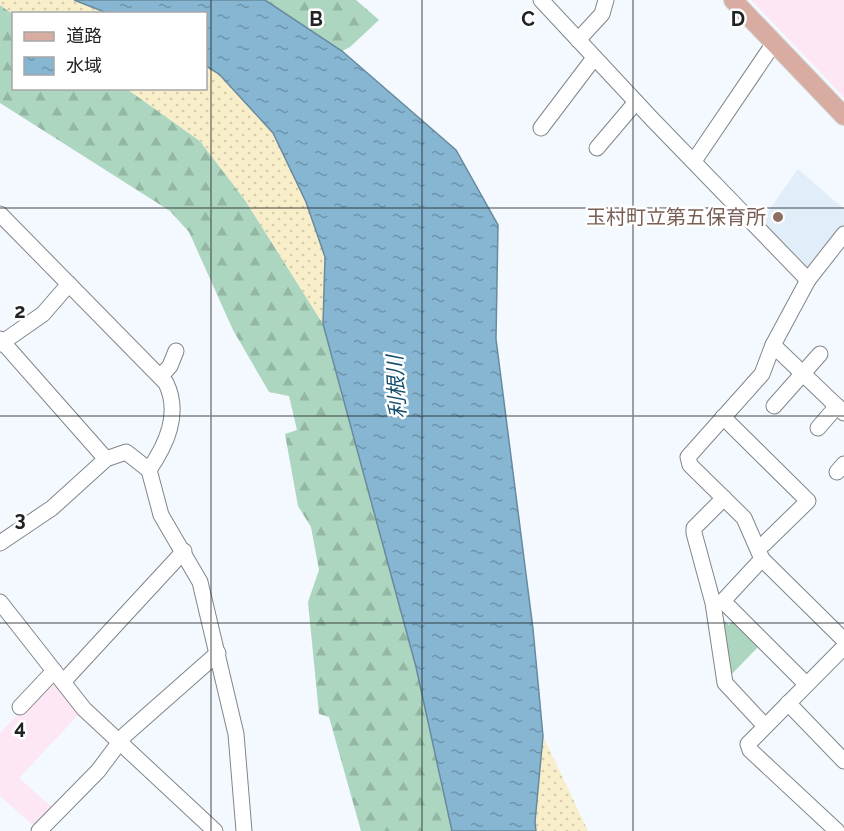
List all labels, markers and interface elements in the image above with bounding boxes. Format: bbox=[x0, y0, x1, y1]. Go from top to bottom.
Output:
text: B bbox=[309, 7, 323, 31]
text: C bbox=[521, 7, 535, 31]
text: D bbox=[731, 7, 745, 31]
legend bbox=[12, 12, 207, 90]
text: 道路 bbox=[66, 25, 102, 46]
text: 水域 bbox=[66, 55, 102, 76]
place label: 玉村町立第五保育所 bbox=[586, 205, 766, 229]
marker: 玉村町立第五保育所 bbox=[771, 210, 785, 224]
text: 2 bbox=[14, 299, 26, 323]
water label: 利根川 bbox=[382, 353, 410, 419]
text: 3 bbox=[14, 507, 26, 531]
text: 4 bbox=[14, 715, 26, 739]

